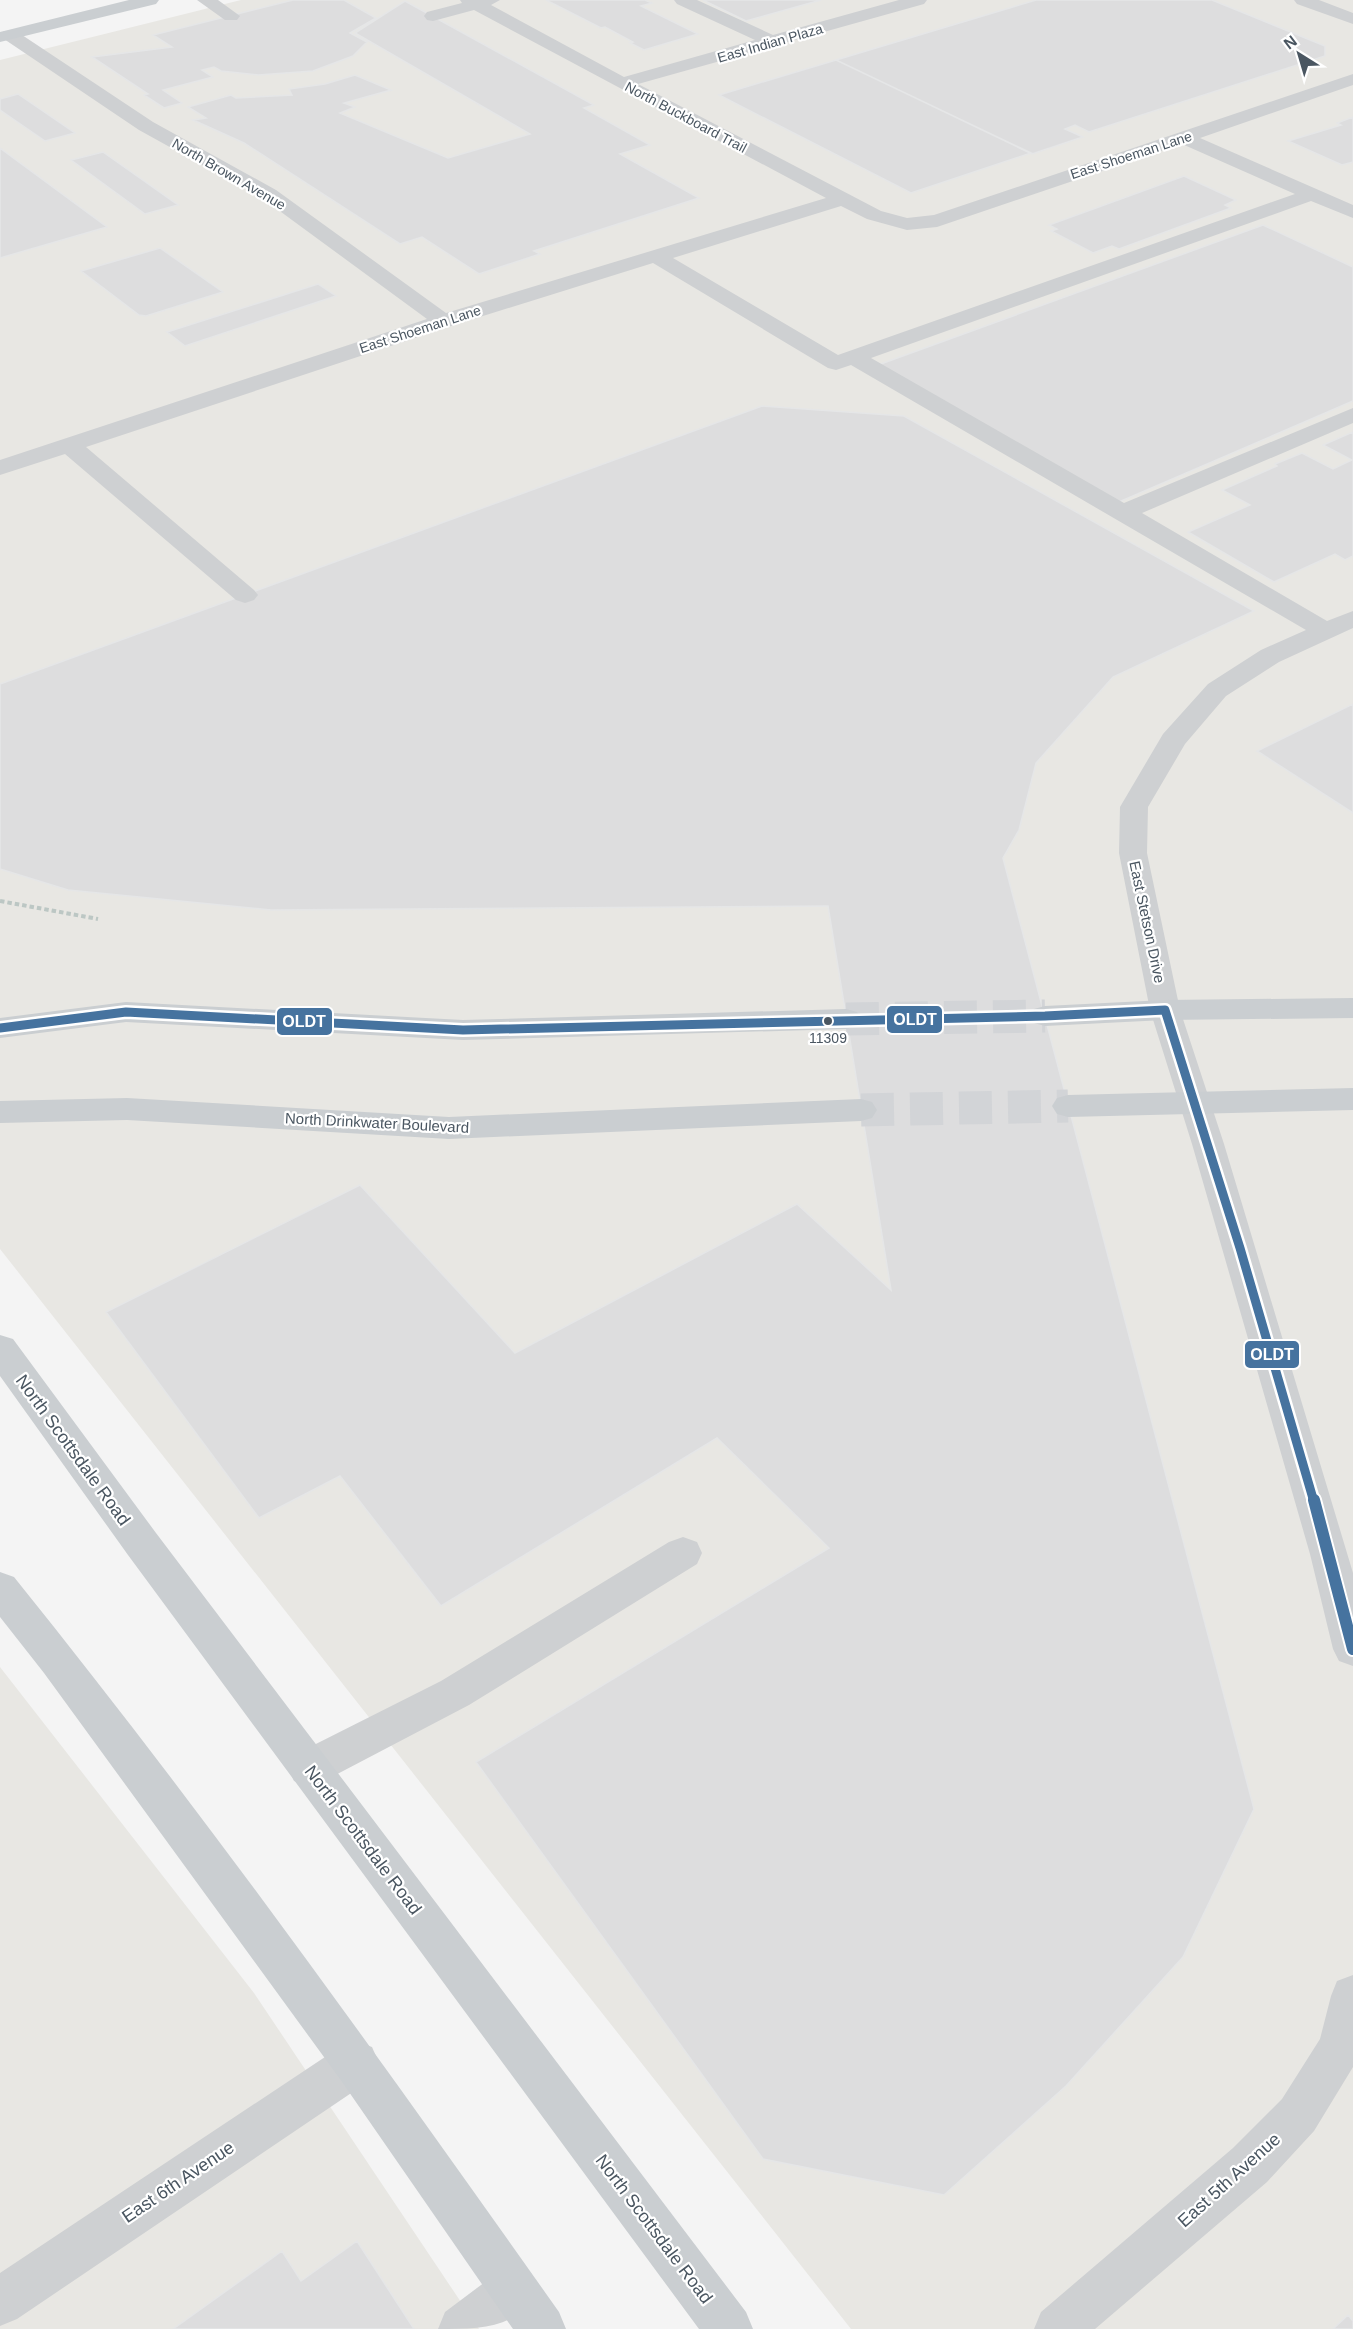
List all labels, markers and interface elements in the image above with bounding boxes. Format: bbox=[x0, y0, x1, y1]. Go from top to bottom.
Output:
street label: East Indian Plaza bbox=[715, 20, 825, 66]
north arrow bbox=[1269, 24, 1329, 84]
text: N bbox=[1281, 32, 1300, 53]
street label: North Buckboard Trail bbox=[622, 78, 750, 156]
street label: East Shoeman Lane bbox=[1068, 128, 1194, 182]
street label: North Brown Avenue bbox=[170, 135, 289, 213]
street label: East Shoeman Lane bbox=[357, 302, 483, 356]
street label: East Stetson Drive bbox=[1126, 859, 1169, 984]
line badge: OLDT bbox=[886, 1005, 943, 1034]
line badge: OLDT bbox=[276, 1007, 333, 1036]
text: OLDT bbox=[893, 1011, 937, 1028]
text: OLDT bbox=[282, 1013, 326, 1030]
marker: 11309 bbox=[822, 1015, 834, 1027]
place label: 11309 bbox=[809, 1030, 847, 1046]
street label: North Drinkwater Boulevard bbox=[285, 1109, 469, 1136]
line badge: OLDT bbox=[1244, 1340, 1300, 1369]
text: OLDT bbox=[1250, 1346, 1294, 1363]
street label: North Scottsdale Road bbox=[12, 1371, 134, 1529]
street label: North Scottsdale Road bbox=[301, 1762, 425, 1918]
street label: East 5th Avenue bbox=[1174, 2129, 1284, 2231]
street label: East 6th Avenue bbox=[118, 2137, 238, 2227]
street label: North Scottsdale Road bbox=[592, 2151, 716, 2307]

